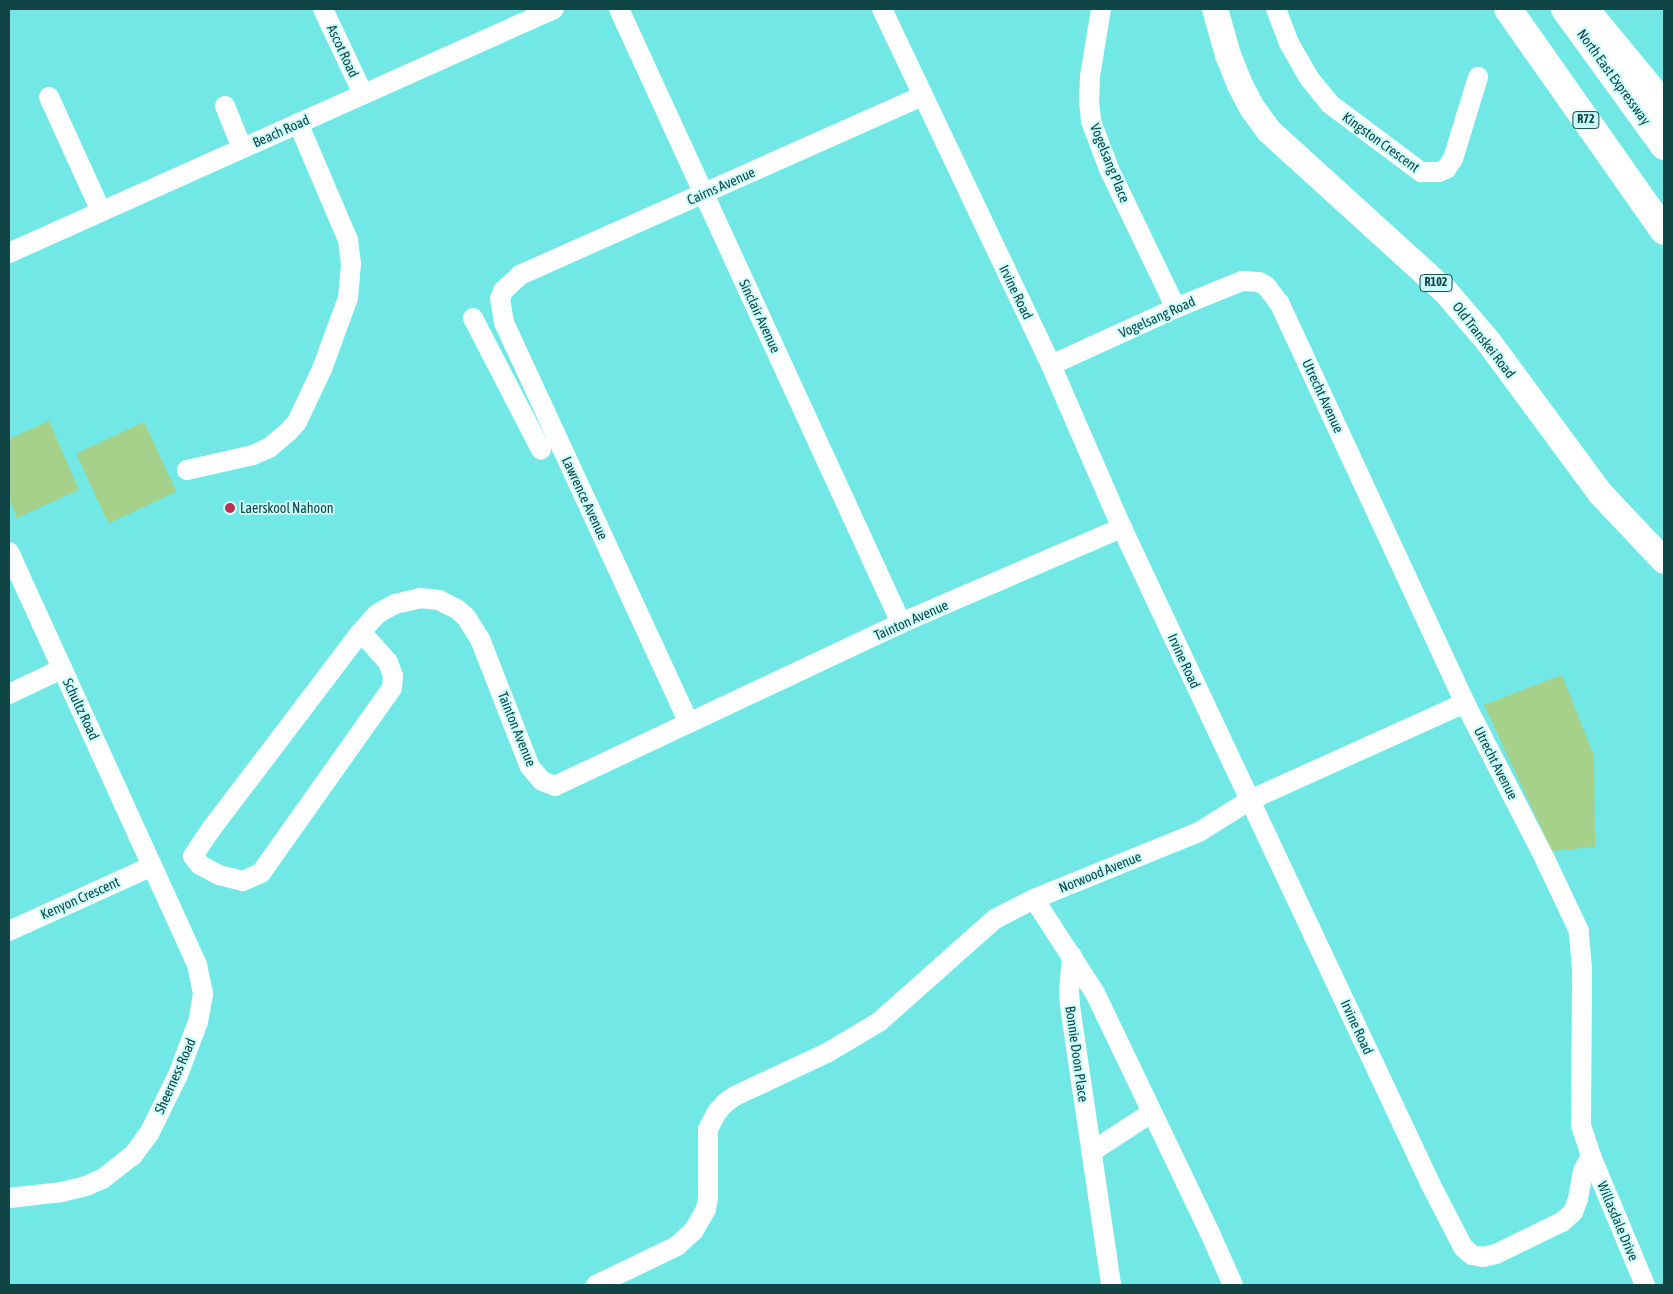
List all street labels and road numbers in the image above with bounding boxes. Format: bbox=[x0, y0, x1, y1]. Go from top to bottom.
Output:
street label: Ascot Road bbox=[324, 22, 362, 80]
street label: North East Expressway bbox=[1574, 26, 1654, 128]
street label: Kingston Crescent bbox=[1339, 108, 1423, 176]
road number: R72 bbox=[1572, 110, 1600, 130]
street label: Beach Road bbox=[250, 111, 312, 151]
street label: Vogelsang Place bbox=[1087, 121, 1133, 205]
street label: Cairns Avenue bbox=[684, 164, 758, 208]
street label: Irvine Road bbox=[996, 262, 1036, 322]
road number: R102 bbox=[1418, 274, 1454, 292]
street label: Sinclair Avenue bbox=[736, 277, 784, 355]
street label: Vogelsang Road bbox=[1116, 293, 1198, 341]
street label: Old Transkei Road bbox=[1449, 299, 1519, 381]
street label: Utrecht Avenue bbox=[1299, 356, 1347, 436]
street label: Lawrence Avenue bbox=[558, 454, 612, 542]
street label: Tainton Avenue bbox=[871, 596, 951, 644]
street label: Irvine Road bbox=[1164, 631, 1204, 691]
street label: Schultz Road bbox=[59, 676, 103, 742]
street label: Tainton Avenue bbox=[494, 689, 540, 769]
street label: Utrecht Avenue bbox=[1470, 724, 1522, 802]
street label: Norwood Avenue bbox=[1056, 848, 1144, 896]
street label: Kenyon Crescent bbox=[38, 873, 122, 923]
street label: Irvine Road bbox=[1337, 997, 1377, 1057]
street label: Bonnie Doon Place bbox=[1062, 1005, 1092, 1103]
street label: Sheerness Road bbox=[151, 1036, 199, 1116]
street label: Willasdale Drive bbox=[1594, 1179, 1642, 1263]

